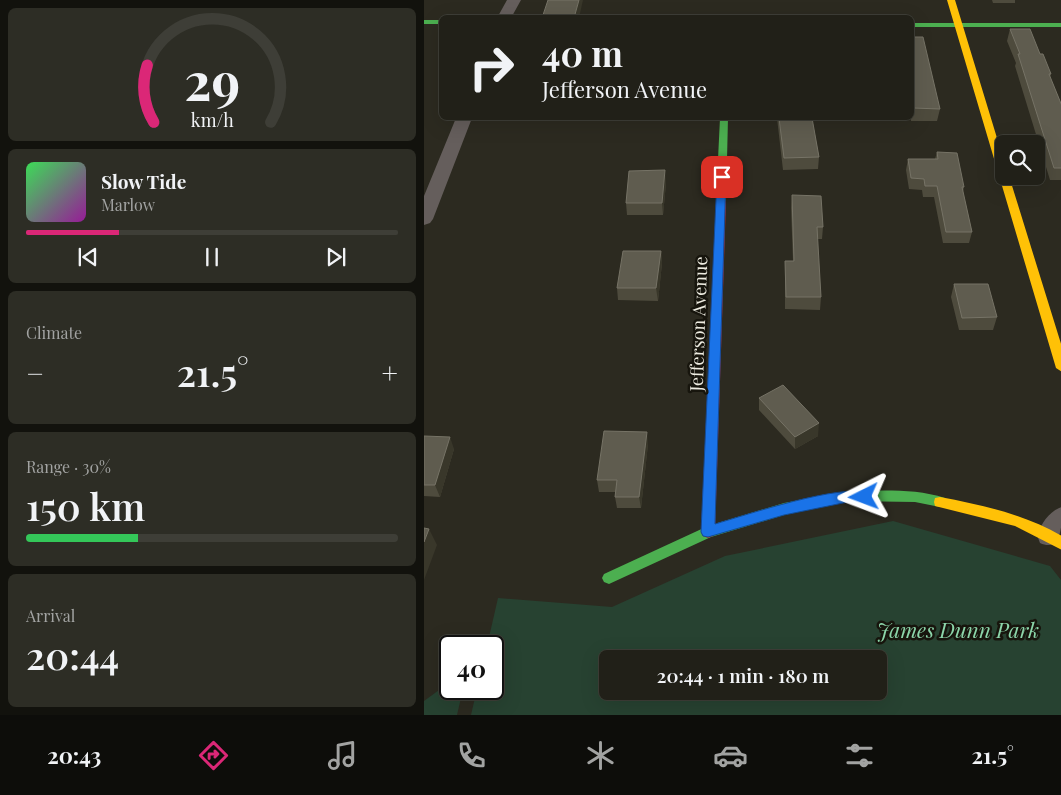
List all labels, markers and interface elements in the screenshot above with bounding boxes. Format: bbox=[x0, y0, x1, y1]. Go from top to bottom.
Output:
text: 40 m bbox=[542, 29, 623, 76]
icon: right bbox=[459, 35, 524, 100]
text: 29 bbox=[184, 45, 240, 114]
text: Jefferson Avenue bbox=[542, 74, 707, 104]
text: km/h bbox=[191, 108, 234, 131]
map controls bbox=[995, 135, 1045, 185]
button: search bbox=[995, 135, 1045, 185]
pin bbox=[701, 156, 743, 198]
icon: arrive bbox=[708, 163, 736, 191]
text: Slow Tide bbox=[101, 168, 186, 194]
text: Marlow bbox=[101, 194, 155, 215]
icon: previous bbox=[74, 243, 102, 271]
icon: pause bbox=[198, 243, 226, 271]
icon: next bbox=[322, 243, 350, 271]
street label: Jefferson Avenue bbox=[684, 256, 712, 393]
text: Climate bbox=[26, 322, 82, 343]
text: 21.5° bbox=[177, 346, 249, 397]
text: − bbox=[26, 354, 44, 391]
text: + bbox=[382, 354, 398, 391]
text: Range · 30% bbox=[26, 456, 111, 477]
position arrow bbox=[837, 470, 889, 522]
text: 150 km bbox=[26, 480, 145, 531]
text: Arrival bbox=[26, 605, 75, 626]
park label: James Dunn Park bbox=[877, 615, 1039, 643]
text: 20:44 bbox=[26, 629, 119, 680]
speed limit sign: 40 bbox=[439, 635, 504, 700]
text: 20:44 · 1 min · 180 m bbox=[657, 662, 829, 688]
icon: directions bbox=[196, 738, 231, 773]
icon: music bbox=[325, 738, 360, 773]
icon: phone bbox=[454, 738, 489, 773]
icon: climate bbox=[583, 738, 618, 773]
icon: car bbox=[713, 738, 748, 773]
icon: filters bbox=[842, 738, 877, 773]
text: 20:43 bbox=[47, 740, 101, 770]
text: 21.5° bbox=[971, 740, 1014, 770]

